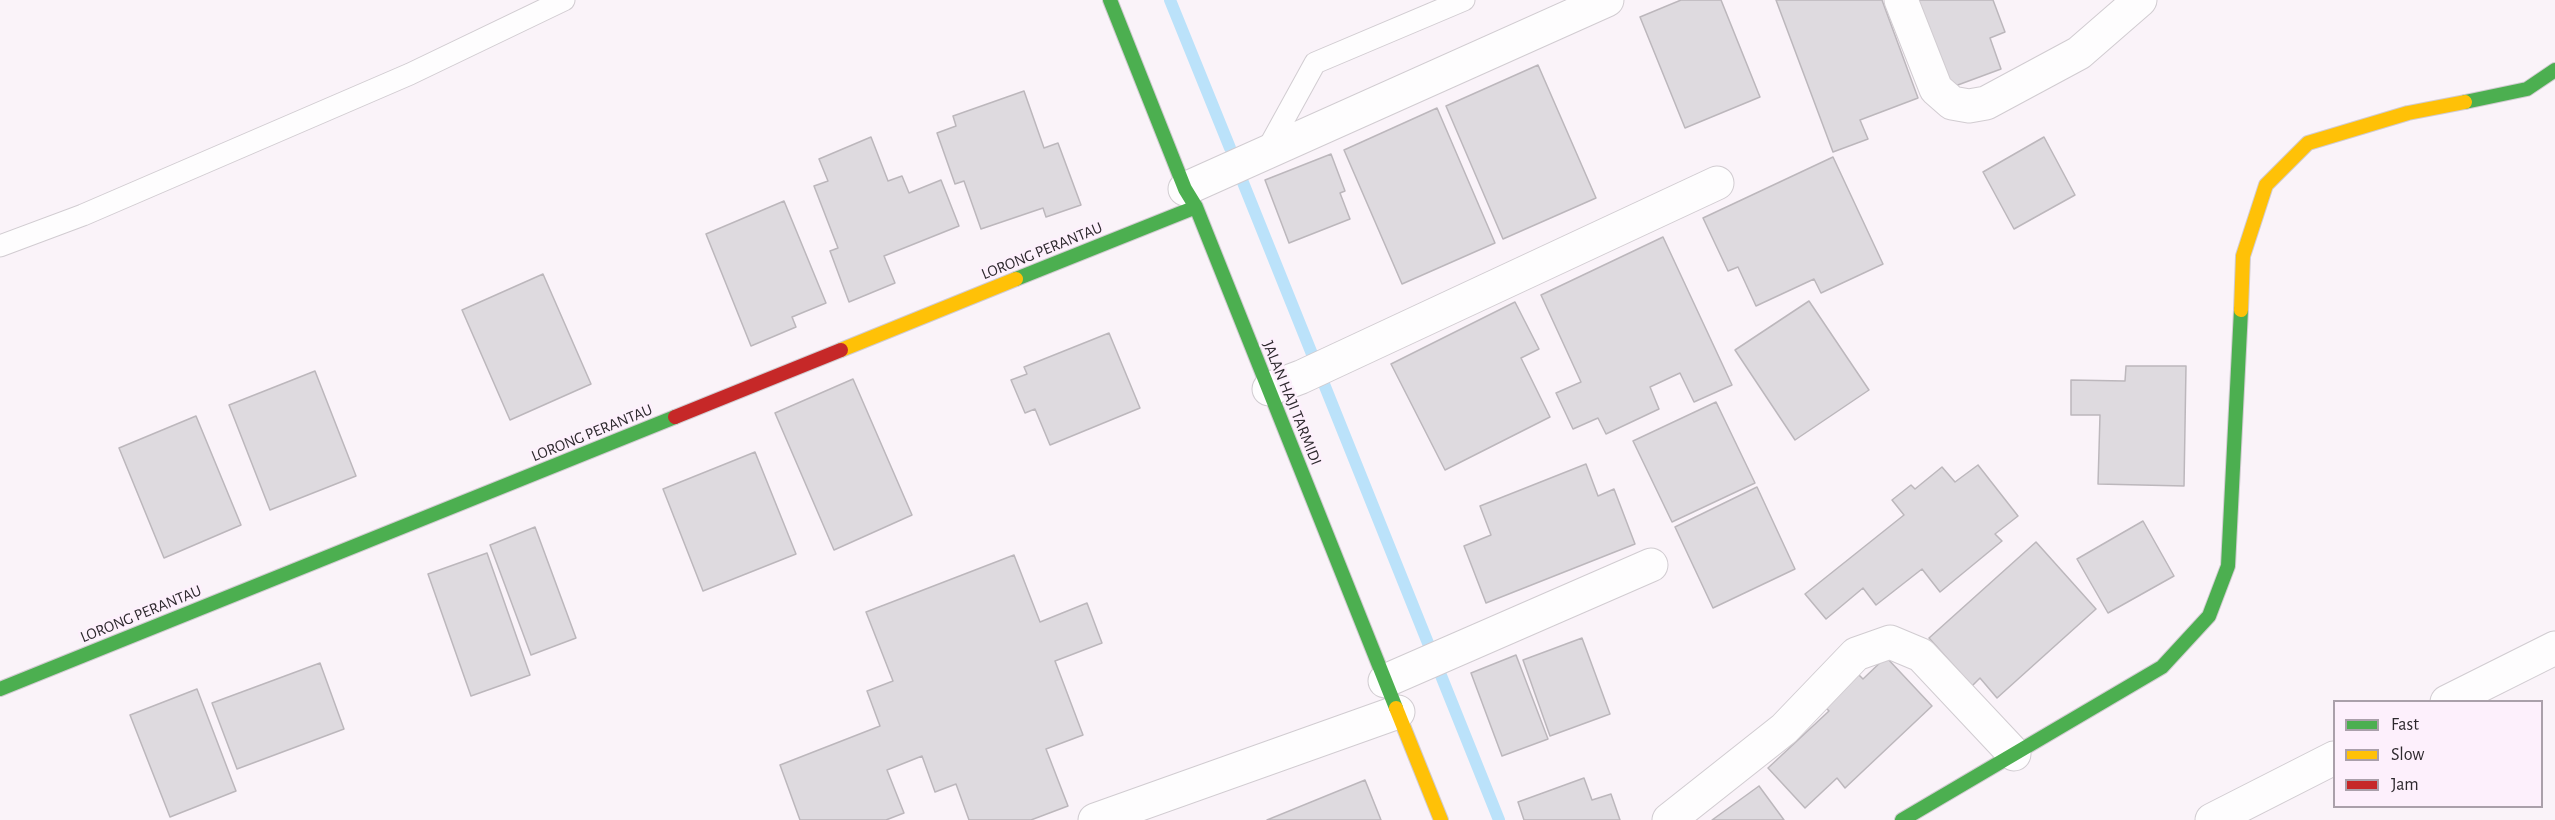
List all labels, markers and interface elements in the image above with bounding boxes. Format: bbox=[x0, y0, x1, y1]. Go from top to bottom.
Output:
street label: LORONG PERANTAU bbox=[979, 218, 1105, 284]
street label: JALAN HAJI TARMIDI bbox=[1258, 338, 1326, 468]
street label: LORONG PERANTAU bbox=[529, 400, 655, 466]
street label: LORONG PERANTAU bbox=[78, 581, 204, 647]
legend bbox=[2333, 700, 2543, 808]
text: Fast bbox=[2391, 716, 2419, 734]
text: Slow bbox=[2391, 746, 2424, 764]
text: Jam bbox=[2391, 776, 2419, 794]

